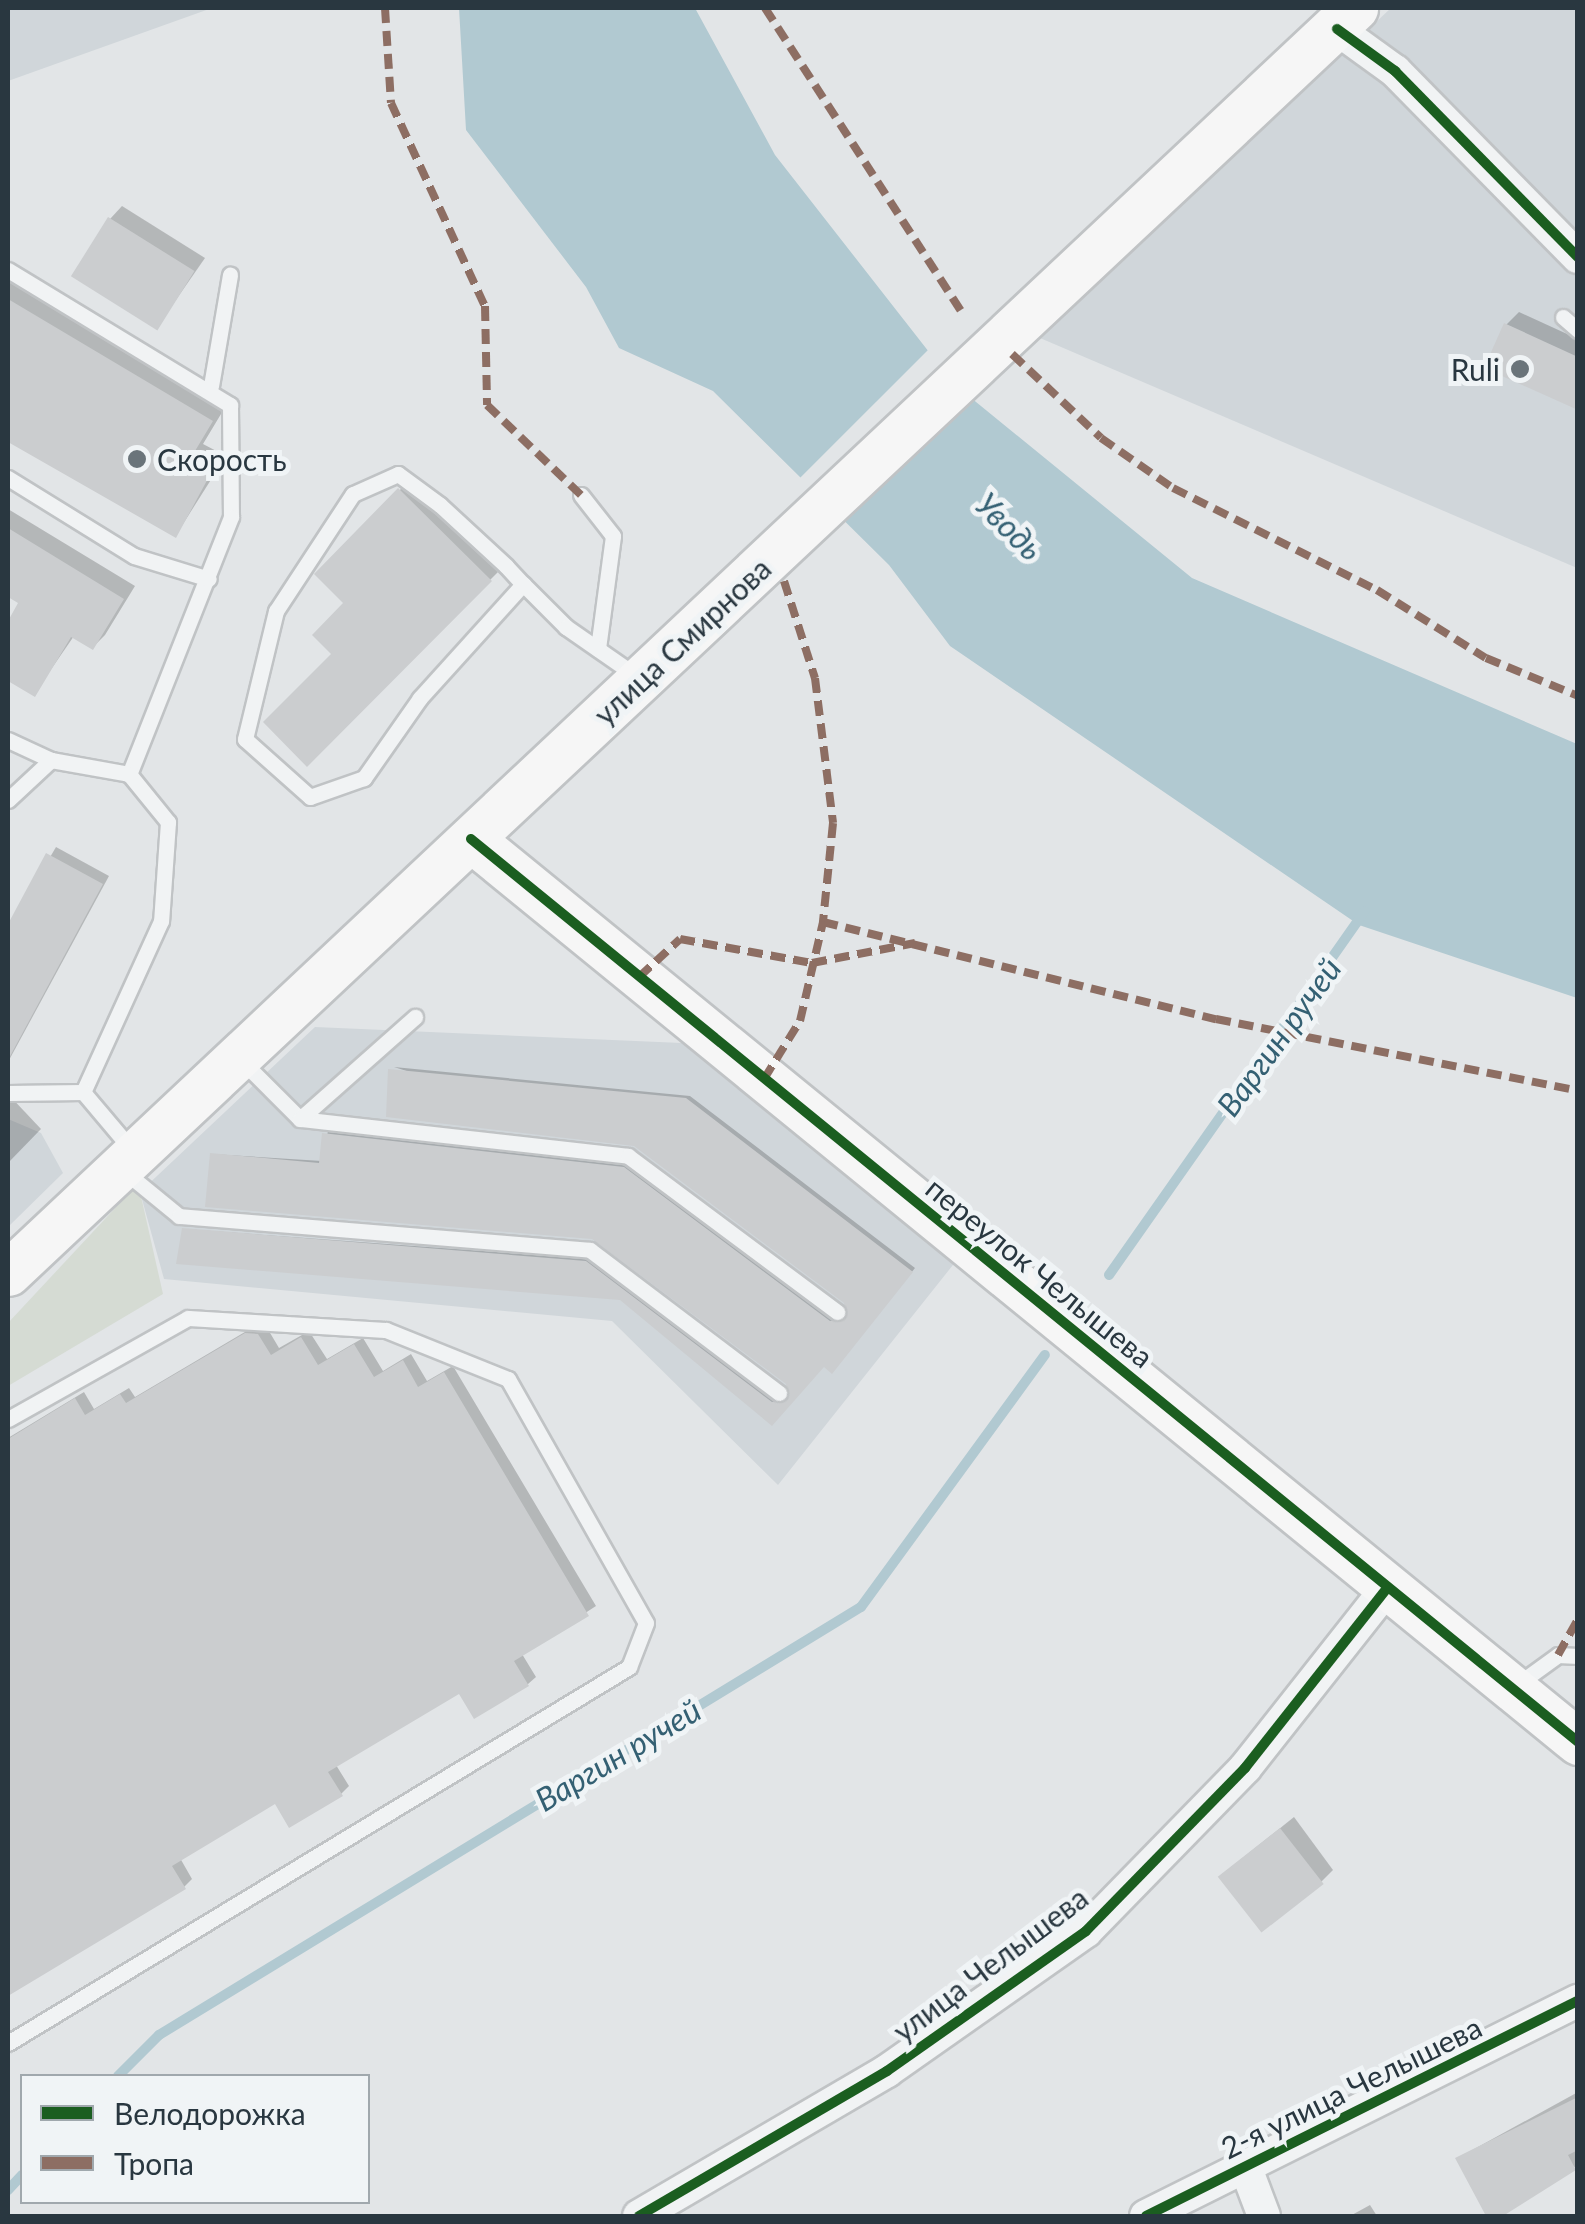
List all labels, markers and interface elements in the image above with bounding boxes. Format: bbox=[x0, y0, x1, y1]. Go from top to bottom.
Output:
place label: Ruli bbox=[1451, 351, 1500, 387]
marker: Ruli bbox=[1509, 358, 1531, 380]
place label: Скорость bbox=[157, 441, 287, 477]
marker: Скорость bbox=[126, 448, 148, 470]
water label: Уводь bbox=[967, 485, 1051, 569]
street label: улица Смирнова bbox=[586, 550, 778, 732]
water label: Варгин ручей bbox=[1209, 950, 1349, 1124]
street label: переулок Челышева bbox=[919, 1169, 1161, 1375]
water label: Варгин ручей bbox=[528, 1691, 708, 1819]
street label: улица Челышева bbox=[886, 1879, 1094, 2049]
street label: 2-я улица Челышева bbox=[1215, 2008, 1487, 2166]
legend bbox=[20, 2074, 370, 2204]
text: Велодорожка bbox=[114, 2095, 306, 2131]
text: Тропа bbox=[114, 2145, 194, 2181]

